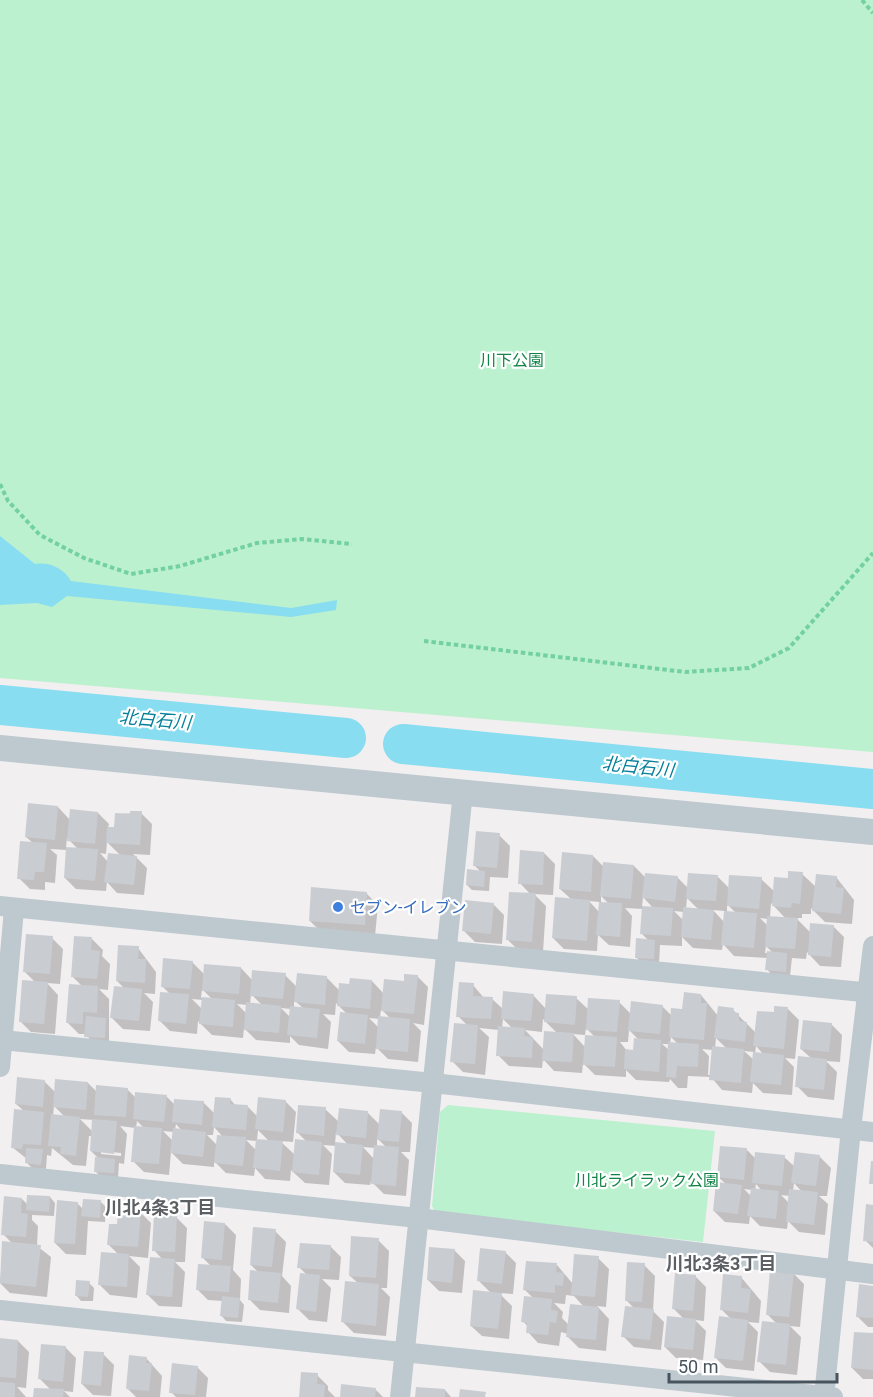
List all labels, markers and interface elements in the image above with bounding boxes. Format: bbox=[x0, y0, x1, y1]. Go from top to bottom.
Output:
park label: 川下公園 bbox=[480, 351, 544, 370]
water label: 北白石川 bbox=[118, 706, 194, 733]
water label: 北白石川 bbox=[601, 752, 677, 781]
place label: セブン-イレブン bbox=[350, 898, 466, 917]
marker: セブン-イレブン bbox=[331, 900, 345, 914]
park label: 川北ライラック公園 bbox=[575, 1171, 719, 1190]
district label: 川北4条3丁目 bbox=[105, 1197, 215, 1218]
district label: 川北3条3丁目 bbox=[666, 1253, 776, 1274]
scale bar bbox=[669, 1346, 837, 1384]
text: 50 m bbox=[678, 1356, 718, 1377]

